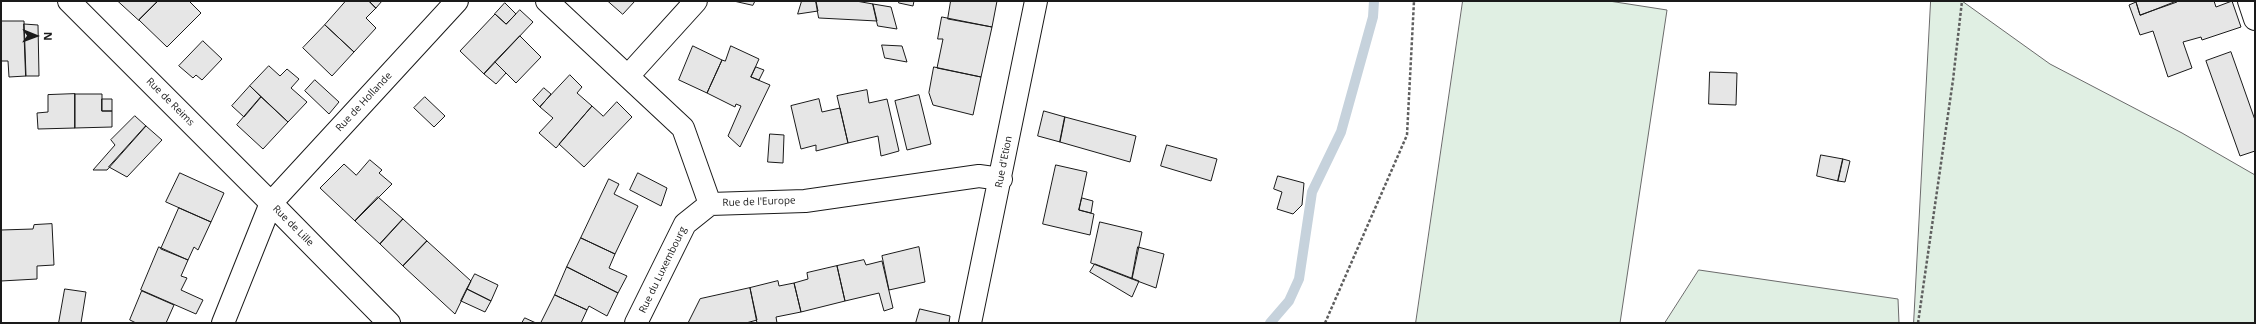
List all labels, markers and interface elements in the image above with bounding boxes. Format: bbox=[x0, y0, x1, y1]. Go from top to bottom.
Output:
north arrow bbox=[16, 16, 56, 56]
text: N bbox=[41, 32, 56, 41]
street label: Rue de Hollande bbox=[333, 70, 395, 134]
street label: Rue de Reims bbox=[143, 75, 197, 129]
street label: Rue d'Etion bbox=[993, 135, 1015, 189]
street label: Rue de l'Europe bbox=[722, 195, 796, 209]
street label: Rue de Lille bbox=[270, 203, 316, 249]
street label: Rue du Luxembourg bbox=[637, 225, 689, 315]

